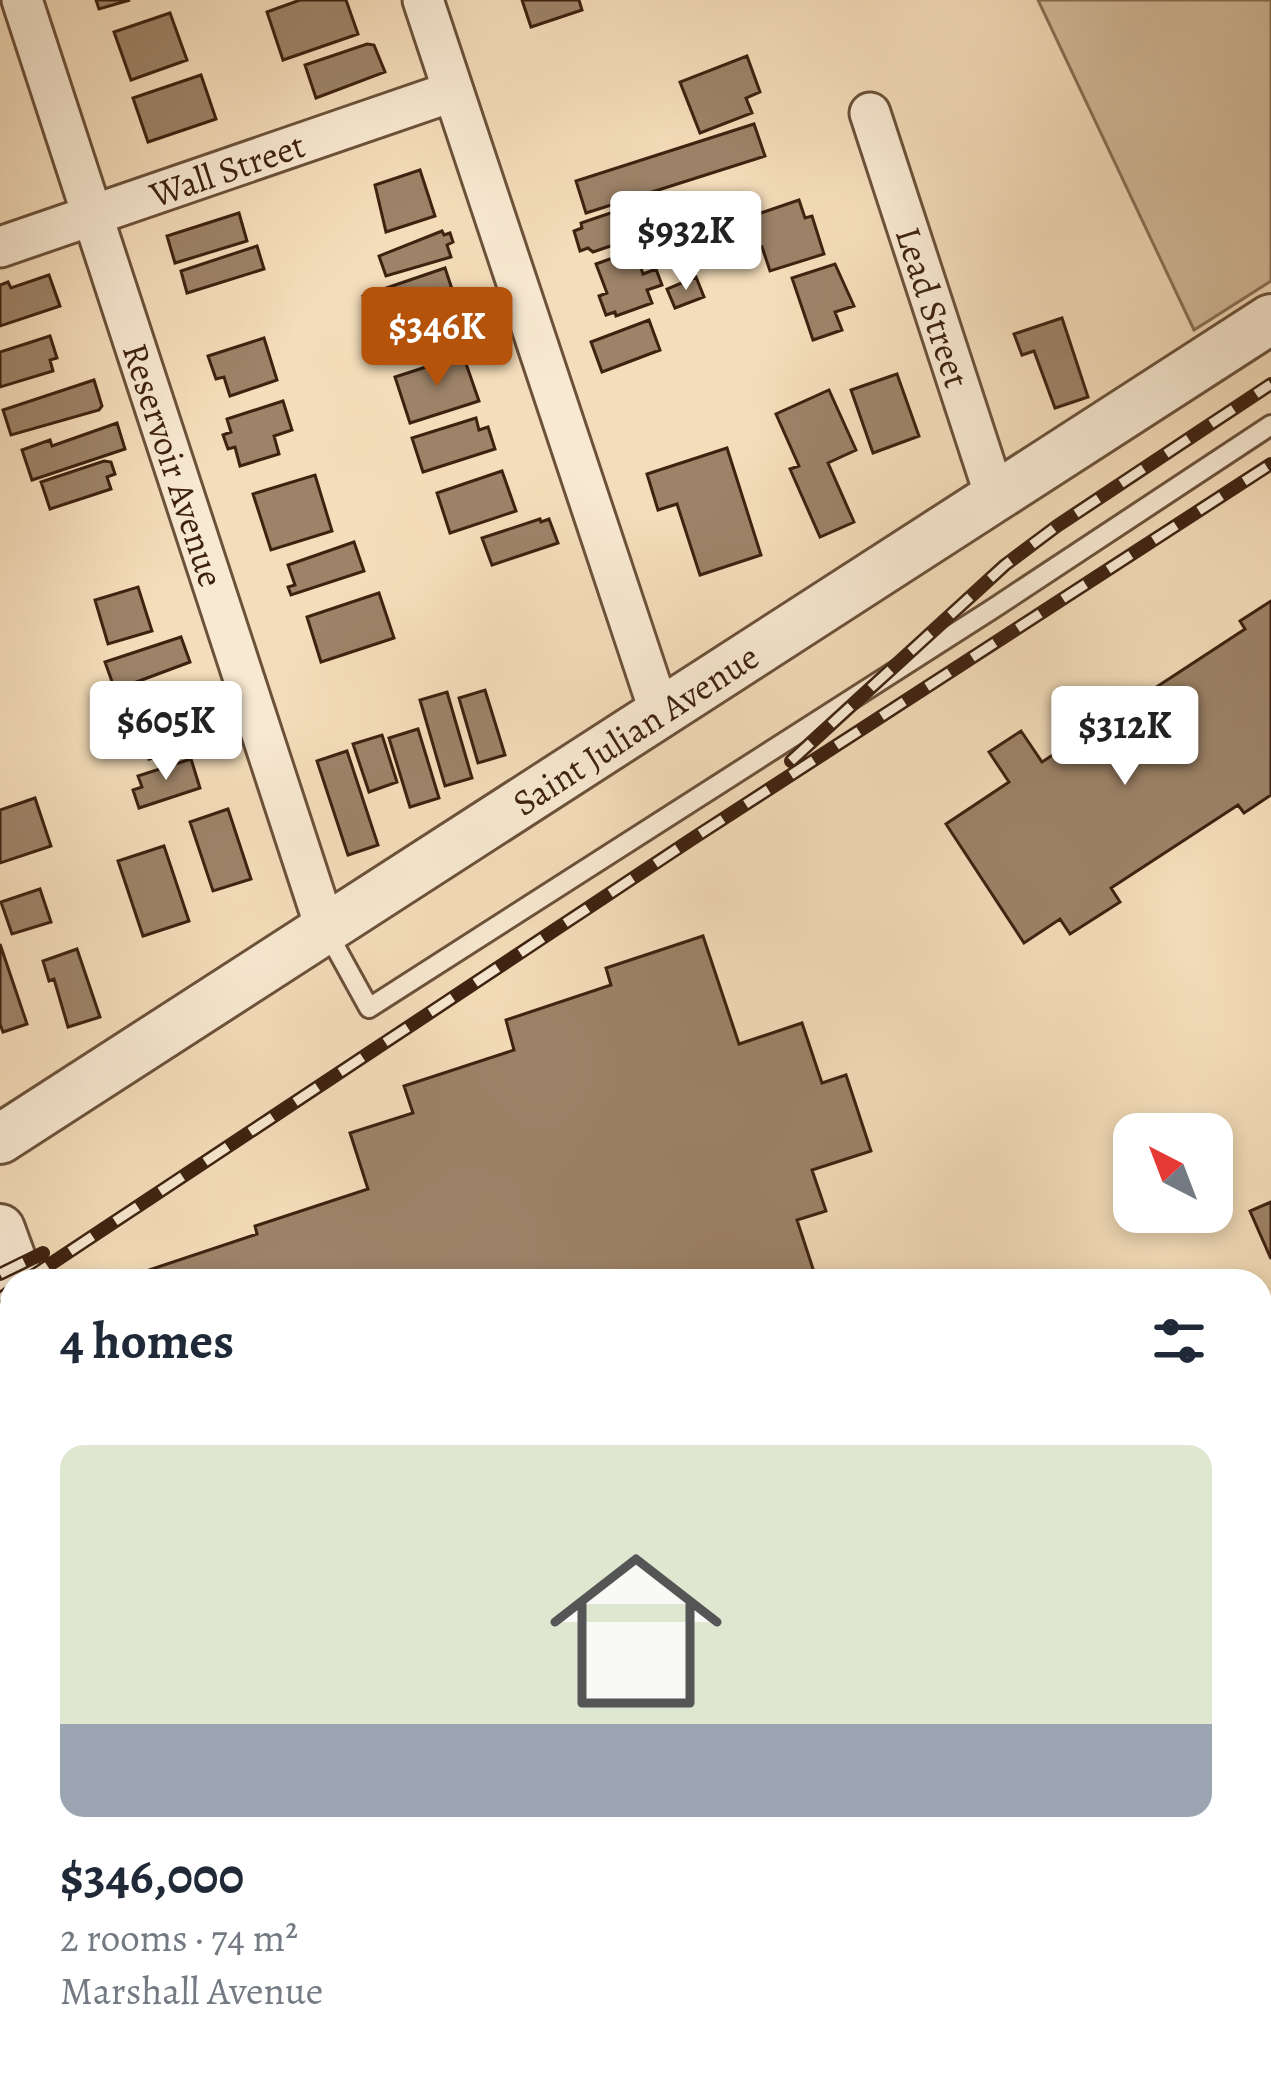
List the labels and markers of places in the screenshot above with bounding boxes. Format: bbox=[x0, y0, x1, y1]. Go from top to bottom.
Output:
pin: $932K bbox=[602, 191, 770, 293]
pin: $346K bbox=[353, 287, 521, 389]
pin: $605K bbox=[82, 681, 250, 783]
pin: $312K bbox=[1041, 686, 1209, 788]

